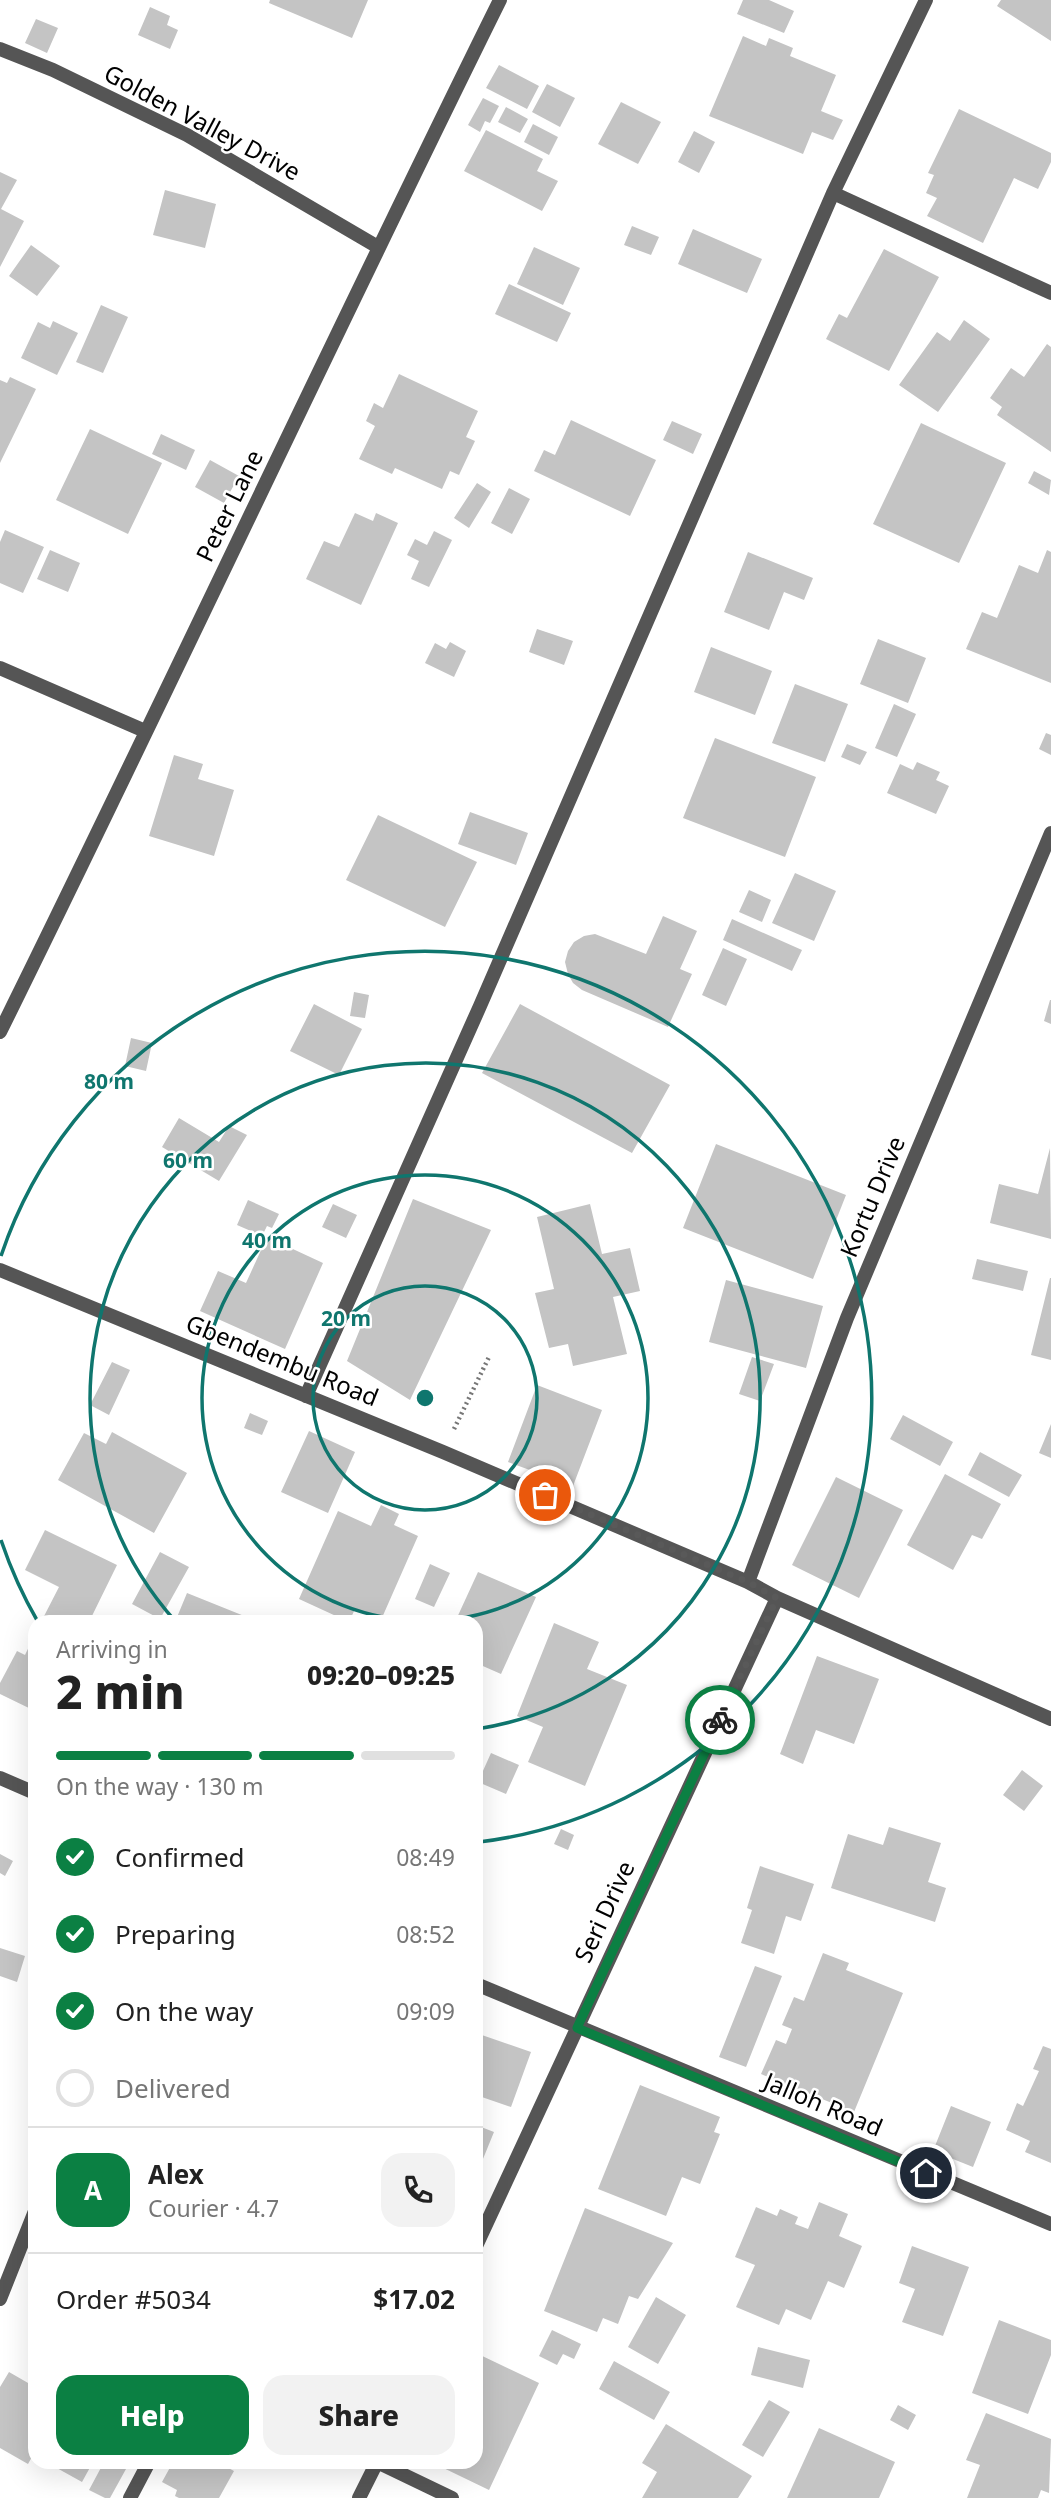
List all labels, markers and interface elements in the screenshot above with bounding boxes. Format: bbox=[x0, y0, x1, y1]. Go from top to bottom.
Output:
street label: Golden Valley Drive bbox=[99, 56, 307, 187]
street label: Peter Lane bbox=[187, 444, 270, 567]
text: 80 m bbox=[84, 1067, 134, 1095]
street label: Kortu Drive bbox=[831, 1131, 912, 1262]
text: 60 m bbox=[163, 1146, 213, 1174]
text: 40 m bbox=[242, 1226, 292, 1254]
text: 20 m bbox=[321, 1304, 371, 1332]
street label: Gbendembu Road bbox=[181, 1306, 384, 1413]
centre of rings bbox=[413, 1386, 437, 1410]
pin bbox=[515, 1465, 575, 1525]
icon: bag bbox=[526, 1476, 564, 1514]
text: Arriving in bbox=[56, 1633, 168, 1665]
text: 09:20–09:25 bbox=[307, 1657, 455, 1693]
text: 2 min bbox=[56, 1660, 185, 1722]
courier bbox=[685, 1685, 755, 1755]
icon: bike bbox=[701, 1701, 739, 1739]
text: On the way · 130 m bbox=[56, 1770, 263, 1802]
icon: check bbox=[56, 1838, 94, 1876]
text: Confirmed bbox=[115, 1839, 245, 1875]
text: 08:49 bbox=[396, 1841, 455, 1873]
street label: Seri Drive bbox=[566, 1855, 642, 1967]
icon: check bbox=[56, 1915, 94, 1953]
text: Preparing bbox=[115, 1916, 236, 1952]
text: 08:52 bbox=[396, 1918, 455, 1950]
icon: check bbox=[56, 1992, 94, 2030]
text: On the way bbox=[115, 1993, 253, 2029]
text: 09:09 bbox=[396, 1995, 455, 2027]
street label: Jalloh Road bbox=[757, 2063, 888, 2143]
text: Delivered bbox=[115, 2070, 231, 2106]
pin bbox=[896, 2143, 956, 2203]
button: phone bbox=[381, 2153, 455, 2227]
icon: home bbox=[907, 2154, 945, 2192]
text: Alex bbox=[148, 2156, 204, 2192]
text: A bbox=[84, 2172, 102, 2208]
text: Courier · 4.7 bbox=[148, 2192, 279, 2224]
text: Order #5034 bbox=[56, 2281, 211, 2317]
text: $17.02 bbox=[373, 2281, 455, 2317]
button: Help bbox=[56, 2375, 249, 2455]
button: Share bbox=[263, 2375, 455, 2455]

